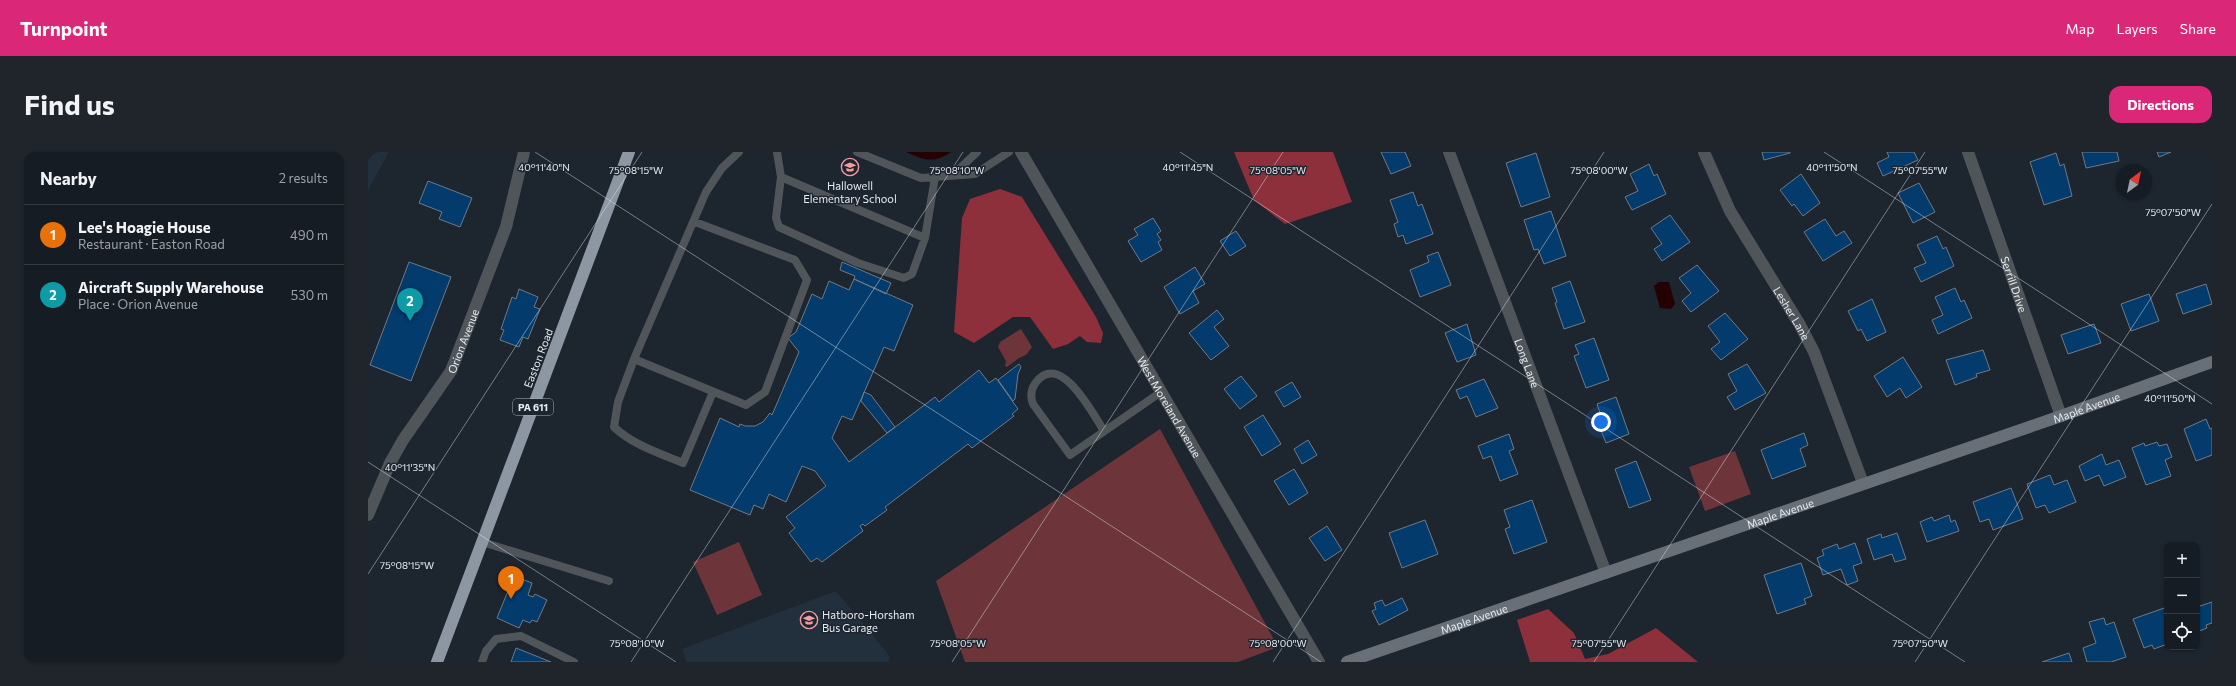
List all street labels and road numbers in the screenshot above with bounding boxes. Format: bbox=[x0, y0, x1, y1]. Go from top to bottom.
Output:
street label: Serrill Drive bbox=[1999, 254, 2030, 314]
street label: Lesher Lane bbox=[1771, 284, 1813, 342]
street label: Orion Avenue bbox=[444, 307, 481, 375]
street label: Easton Road bbox=[521, 327, 555, 389]
street label: Long Lane bbox=[1513, 336, 1543, 389]
street label: West Moreland Avenue bbox=[1135, 354, 1205, 460]
street label: Maple Avenue bbox=[2051, 389, 2122, 425]
road number: PA 611 bbox=[513, 399, 553, 415]
street label: Maple Avenue bbox=[1745, 495, 1815, 530]
street label: Maple Avenue bbox=[1438, 601, 1509, 636]

